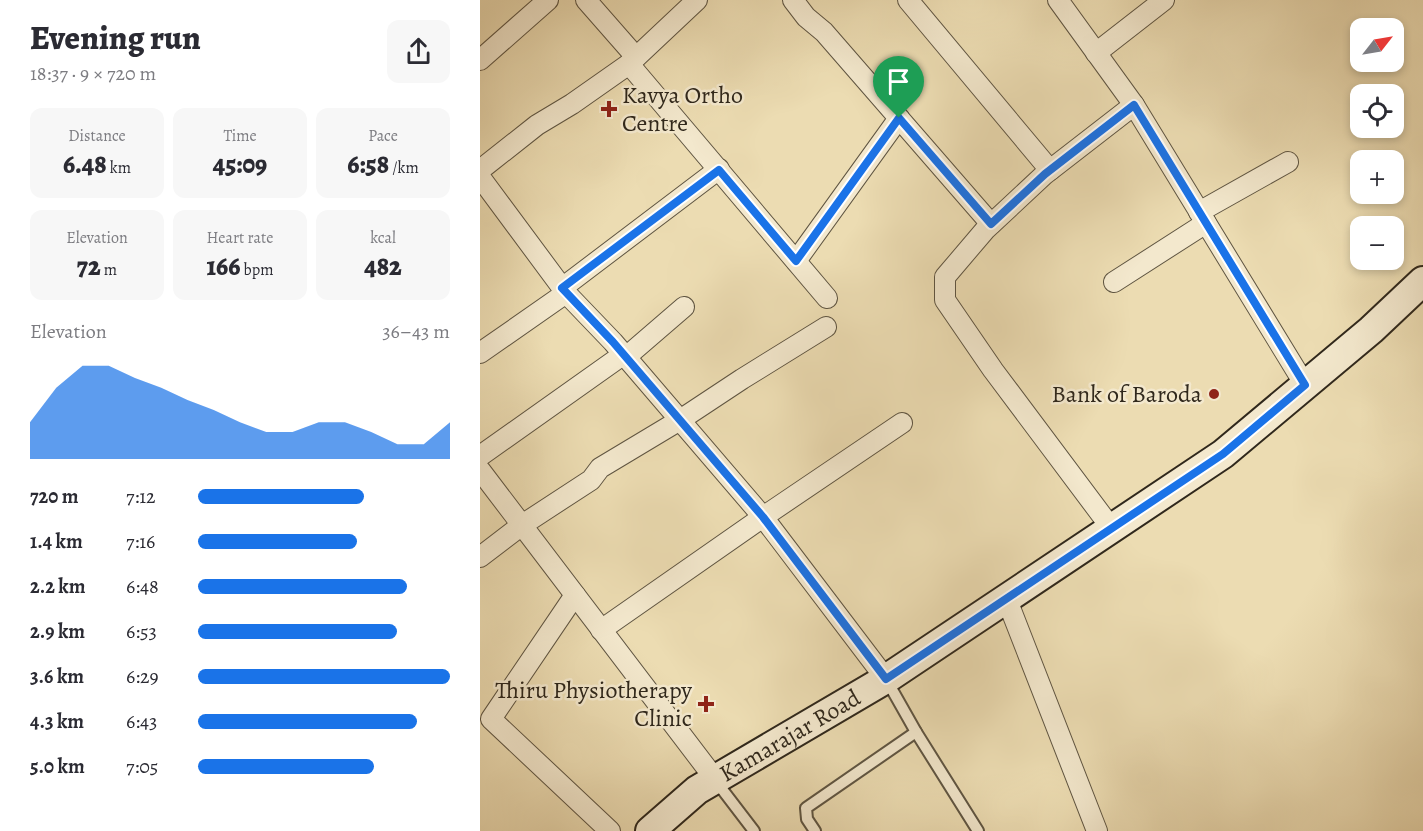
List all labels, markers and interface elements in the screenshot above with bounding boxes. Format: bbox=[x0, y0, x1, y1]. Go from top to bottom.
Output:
text: Evening run bbox=[30, 15, 201, 60]
north arrow bbox=[1350, 18, 1404, 72]
map controls bbox=[1350, 18, 1404, 270]
button: share bbox=[387, 20, 450, 83]
pin bbox=[873, 56, 924, 118]
text: 18:37 · 9 × 720 m bbox=[30, 60, 156, 87]
icon: arrive bbox=[882, 65, 915, 98]
place label: Kavya Ortho Centre bbox=[622, 79, 743, 139]
button: locate bbox=[1350, 84, 1404, 138]
marker: Kavya Ortho Centre bbox=[600, 100, 618, 118]
text: Distance bbox=[68, 125, 126, 147]
text: Time bbox=[223, 125, 257, 147]
text: Pace bbox=[368, 125, 398, 147]
text: 6.48 bbox=[63, 147, 107, 182]
text: 45:09 bbox=[213, 147, 267, 182]
text: 6:58 bbox=[347, 147, 389, 182]
button: + bbox=[1350, 150, 1404, 204]
text: km bbox=[107, 157, 131, 179]
text: /km bbox=[389, 157, 419, 179]
button: − bbox=[1350, 216, 1404, 270]
text: Elevation bbox=[66, 227, 128, 249]
text: Heart rate bbox=[207, 227, 273, 249]
text: kcal bbox=[370, 227, 396, 249]
text: 72 bbox=[77, 249, 101, 284]
text: 166 bbox=[206, 249, 240, 284]
text: 482 bbox=[364, 249, 402, 284]
text: m bbox=[101, 259, 117, 281]
text: bpm bbox=[240, 259, 274, 281]
text: Elevation bbox=[30, 318, 107, 345]
text: 36–43 m bbox=[382, 318, 450, 345]
place label: Bank of Baroda bbox=[1052, 378, 1203, 410]
marker: Bank of Baroda bbox=[1207, 387, 1221, 401]
text: 720 m bbox=[30, 483, 79, 510]
text: 7:12 bbox=[126, 483, 156, 510]
text: 1.4 km bbox=[30, 528, 83, 555]
text: 7:16 bbox=[126, 528, 155, 555]
text: 2.2 km bbox=[30, 573, 85, 600]
text: 6:48 bbox=[126, 573, 159, 600]
text: 2.9 km bbox=[30, 618, 85, 645]
text: 6:53 bbox=[126, 618, 157, 645]
text: 3.6 km bbox=[30, 663, 84, 690]
text: 6:29 bbox=[126, 663, 159, 690]
place label: Thiru Physiotherapy Clinic bbox=[495, 674, 692, 734]
street label: Kamarajar Road bbox=[713, 682, 866, 789]
marker: Thiru Physiotherapy Clinic bbox=[697, 695, 715, 713]
text: 4.3 km bbox=[30, 708, 84, 735]
text: 6:43 bbox=[126, 708, 157, 735]
text: 5.0 km bbox=[30, 753, 85, 780]
text: 7:05 bbox=[126, 753, 158, 780]

